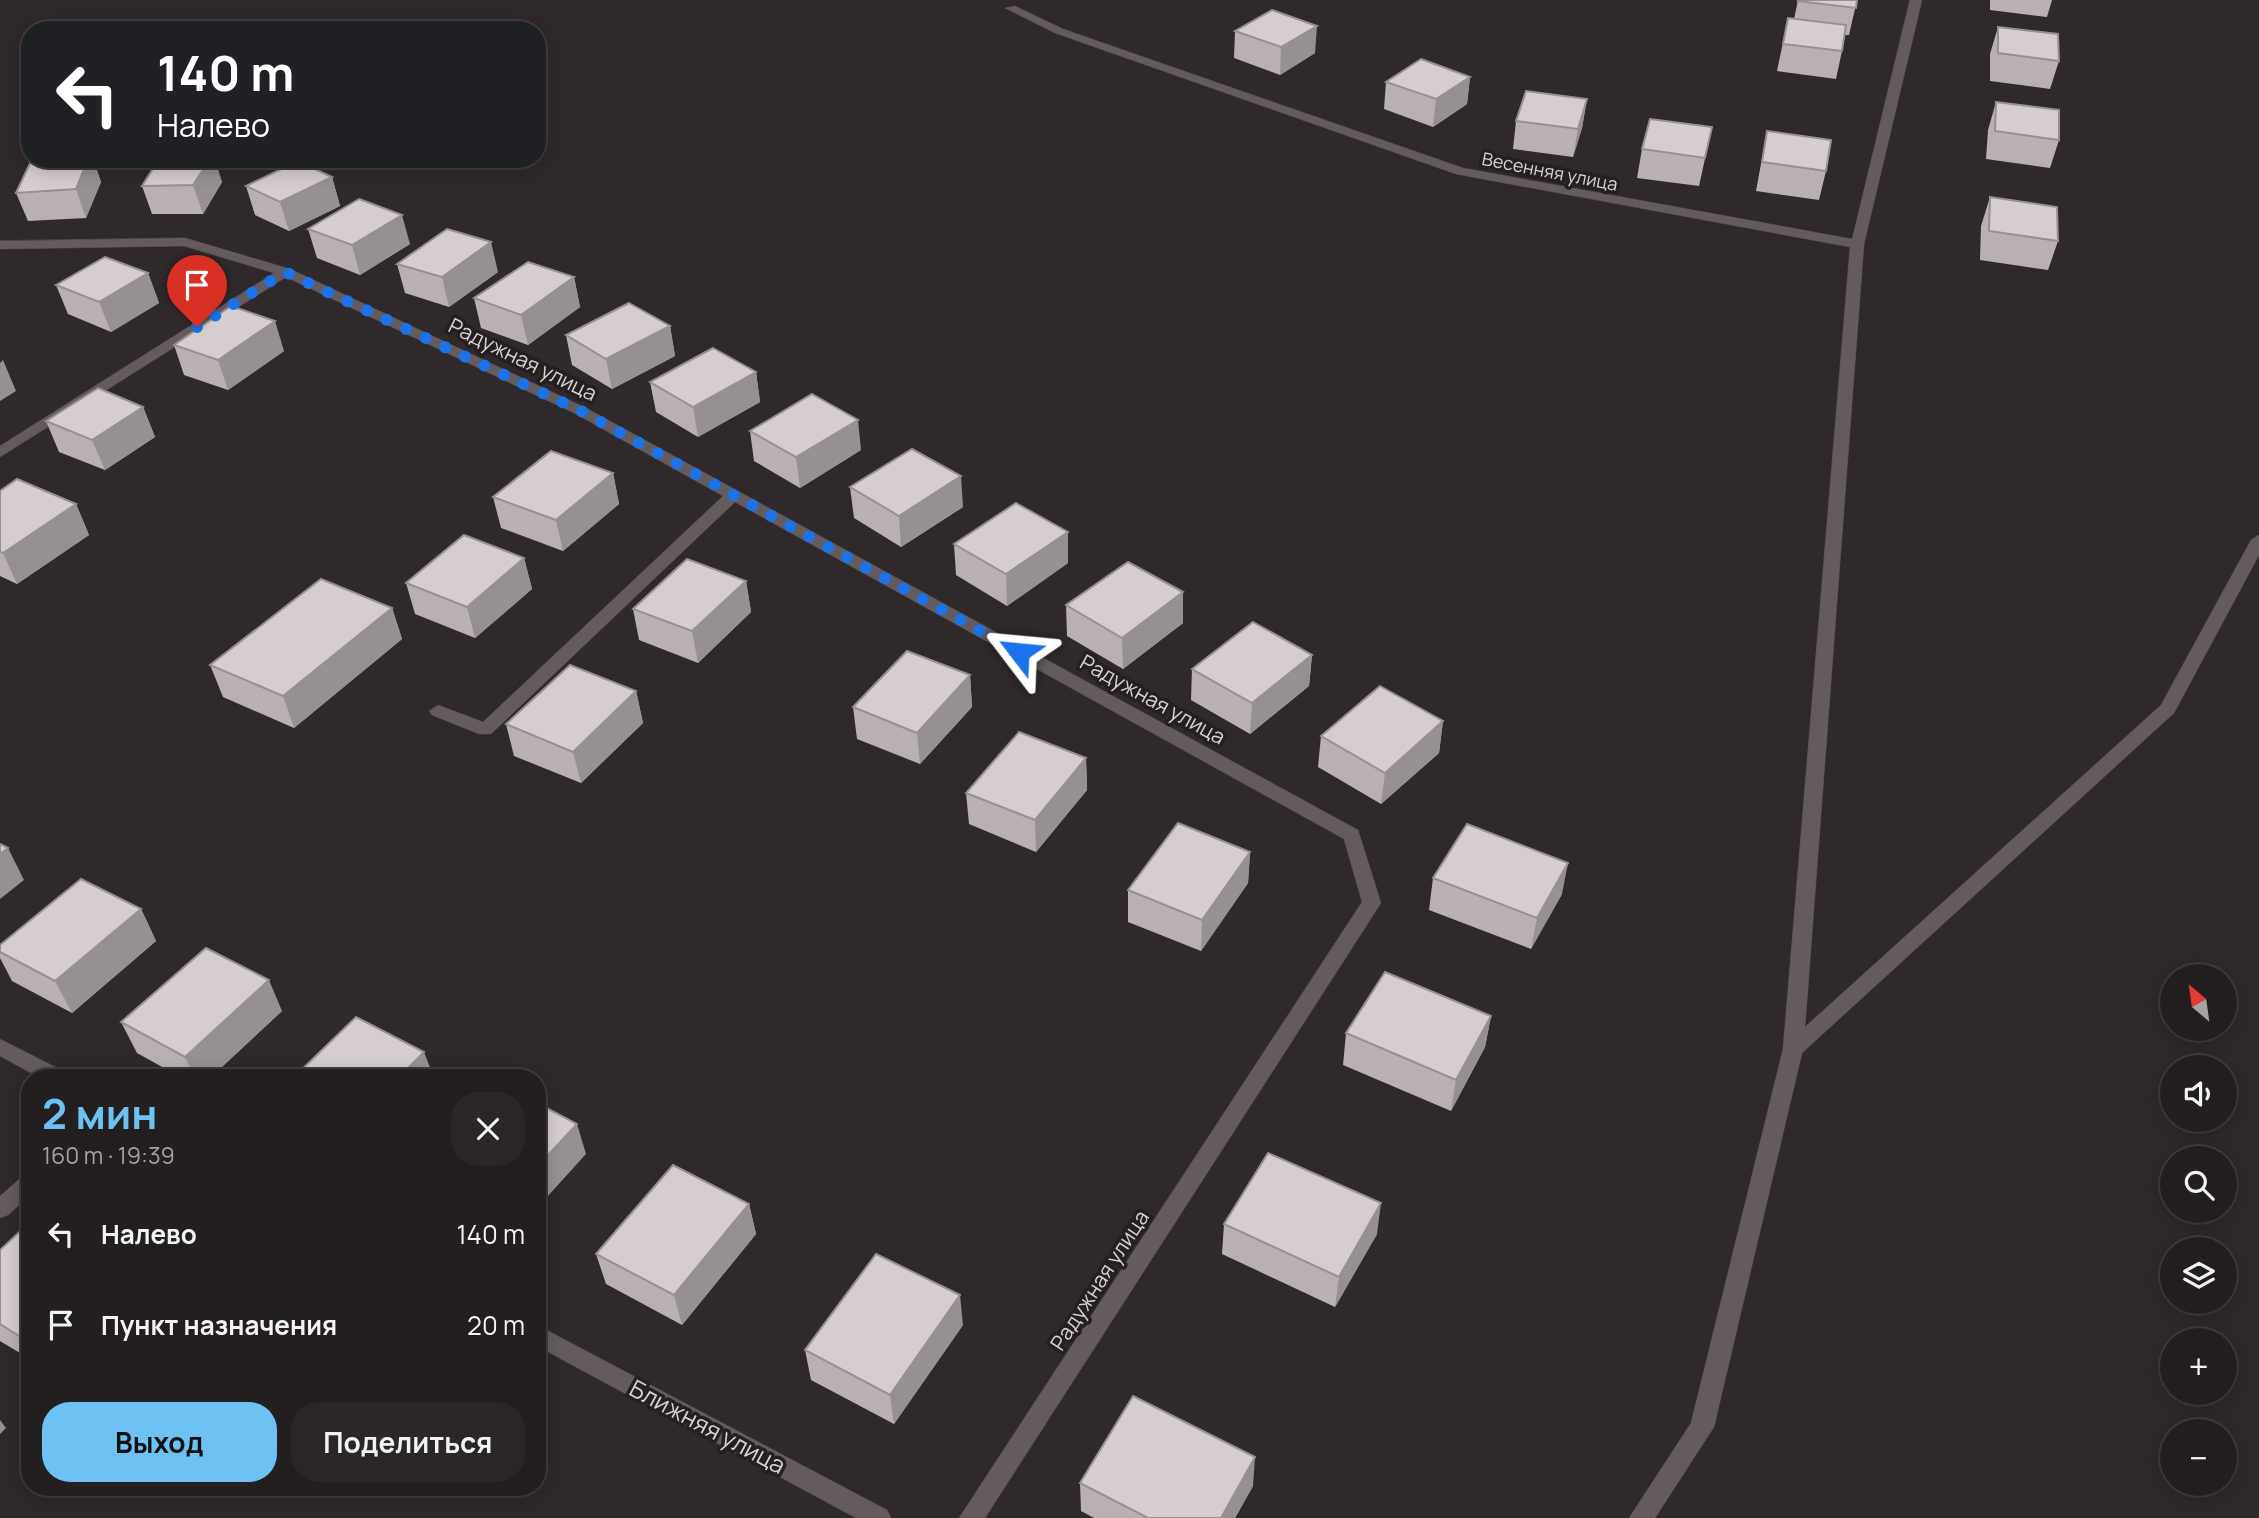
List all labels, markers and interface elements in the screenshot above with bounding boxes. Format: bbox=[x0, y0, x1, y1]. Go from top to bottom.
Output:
text: 140 m bbox=[157, 39, 294, 106]
icon: left bbox=[42, 49, 133, 140]
text: Налево bbox=[157, 103, 270, 147]
street label: Весенняя улица bbox=[1480, 146, 1620, 196]
pin bbox=[167, 255, 227, 327]
icon: arrive bbox=[178, 266, 216, 304]
street label: Радужная улица bbox=[444, 311, 602, 407]
position arrow bbox=[982, 615, 1056, 689]
street label: Радужная улица bbox=[1075, 648, 1231, 750]
north arrow bbox=[2160, 964, 2236, 1041]
map controls bbox=[2160, 964, 2237, 1496]
button: sound bbox=[2160, 1055, 2237, 1132]
text: 2 мин bbox=[42, 1084, 158, 1142]
button: close bbox=[451, 1092, 525, 1166]
text: 160 m · 19:39 bbox=[42, 1139, 175, 1171]
button: search bbox=[2160, 1146, 2237, 1223]
street label: Радужная улица bbox=[1043, 1204, 1155, 1356]
icon: left bbox=[42, 1215, 80, 1253]
text: Налево bbox=[101, 1216, 197, 1252]
text: 140 m bbox=[456, 1216, 525, 1252]
button: layers bbox=[2160, 1237, 2237, 1314]
icon: arrive bbox=[42, 1306, 80, 1344]
text: Пункт назначения bbox=[101, 1307, 337, 1343]
text: 20 m bbox=[467, 1307, 525, 1343]
button: + bbox=[2160, 1328, 2237, 1405]
street label: Ближняя улица bbox=[624, 1371, 792, 1481]
button: Выход bbox=[42, 1402, 277, 1482]
button: Поделиться bbox=[291, 1402, 525, 1482]
button: − bbox=[2160, 1419, 2237, 1496]

